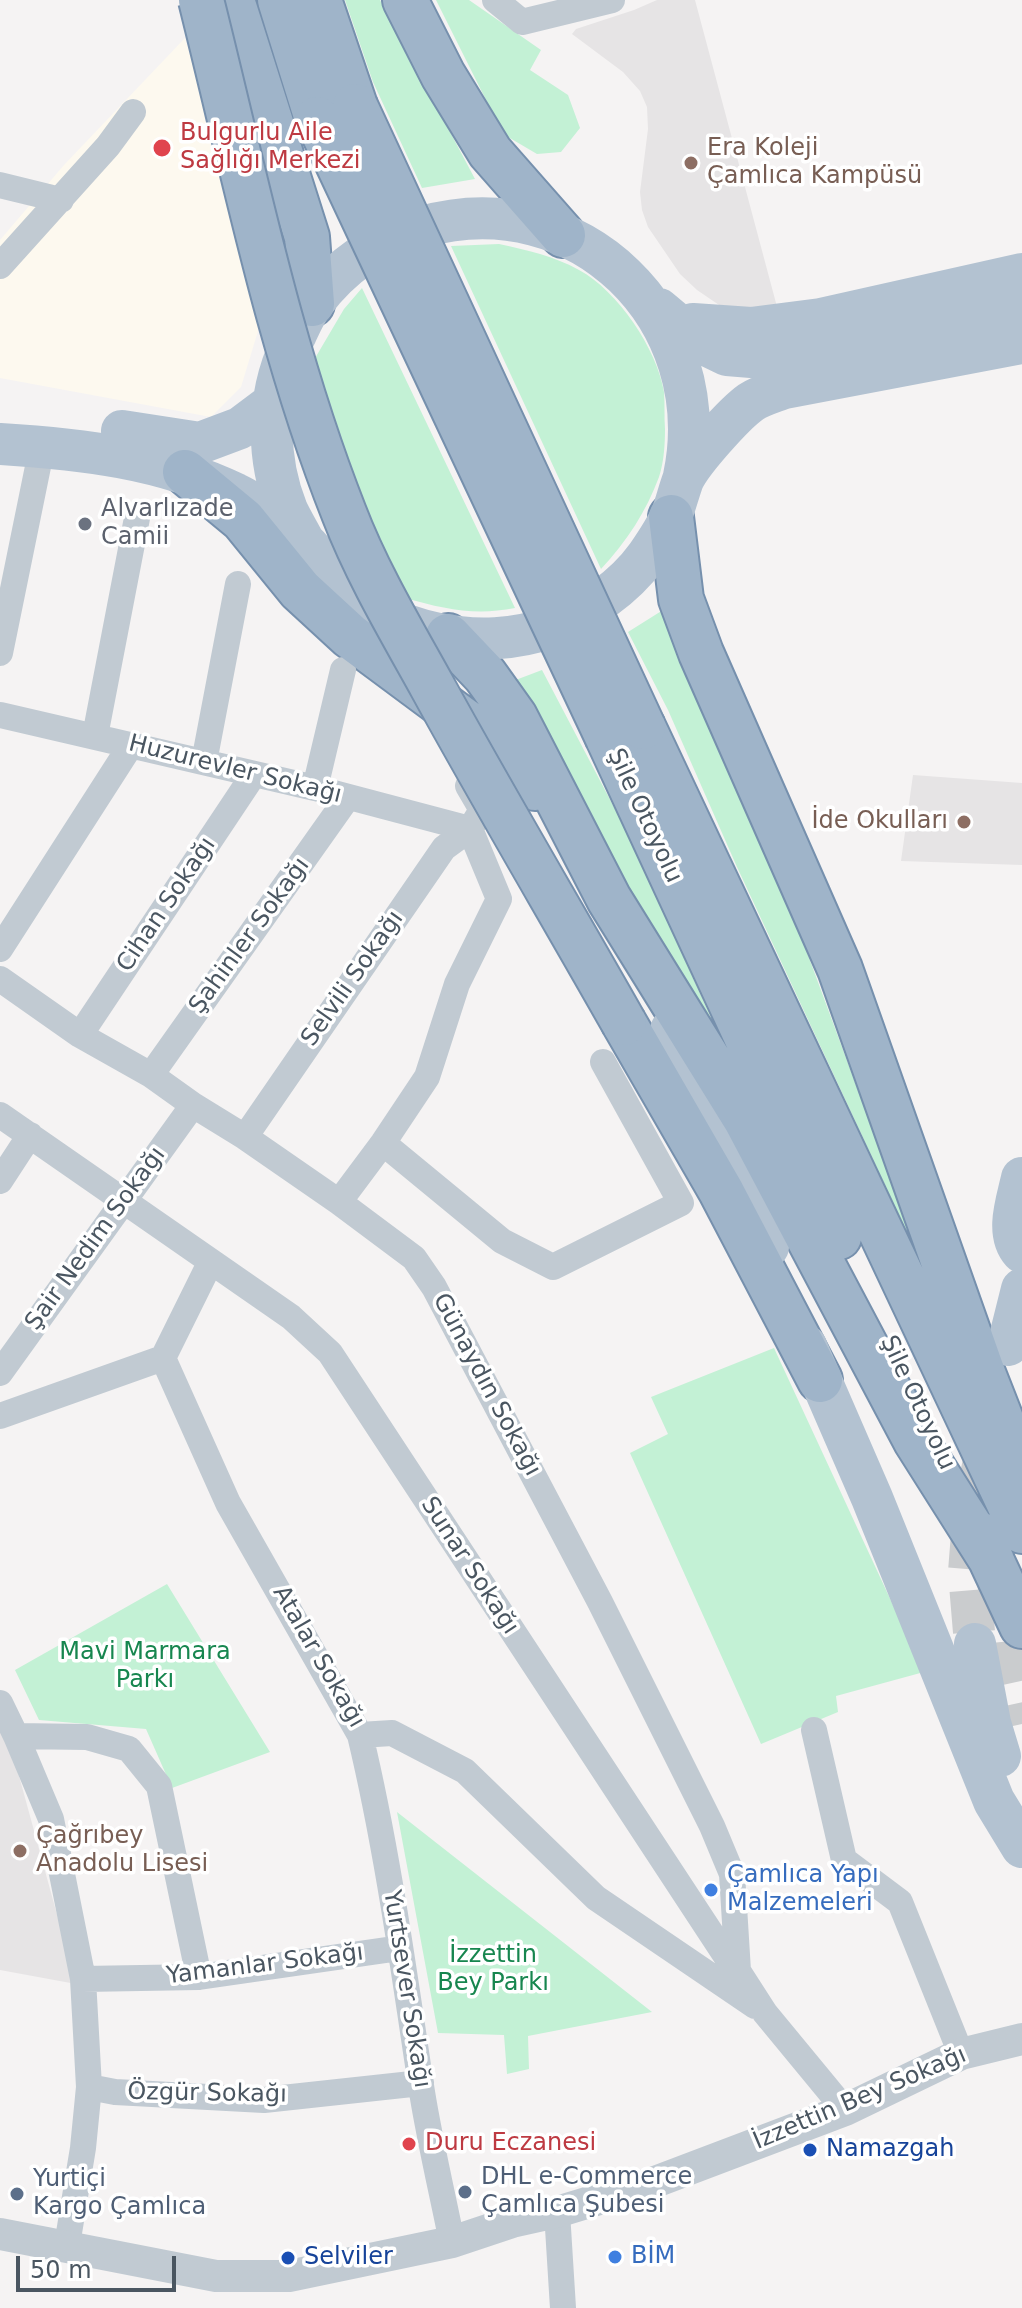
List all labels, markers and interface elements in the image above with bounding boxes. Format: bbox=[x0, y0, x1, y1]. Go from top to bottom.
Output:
place label: Bulgurlu Aile Sağlığı Merkezi bbox=[180, 120, 360, 176]
place label: Era Koleji Çamlıca Kampüsü bbox=[707, 135, 922, 191]
marker: Bulgurlu Aile Sağlığı Merkezi bbox=[151, 137, 173, 159]
marker: Era Koleji Çamlıca Kampüsü bbox=[682, 154, 700, 172]
place label: Alvarlızade Camii bbox=[101, 496, 234, 552]
marker: Alvarlızade Camii bbox=[76, 515, 94, 533]
street label: Huzurevler Sokağı bbox=[126, 730, 344, 810]
street label: Şile Otoyolu bbox=[600, 744, 688, 888]
place label: İde Okulları bbox=[811, 808, 948, 836]
marker: İde Okulları bbox=[955, 813, 973, 831]
street label: Cihan Sokağı bbox=[111, 832, 223, 978]
street label: Şahinler Sokağı bbox=[184, 852, 316, 1020]
street label: Selvili Sokağı bbox=[296, 906, 410, 1052]
street label: Şair Nedim Sokağı bbox=[20, 1142, 172, 1336]
street label: Günaydın Sokağı bbox=[426, 1289, 546, 1481]
street label: Şile Otoyolu bbox=[873, 1331, 961, 1475]
street label: Sunar Sokağı bbox=[414, 1492, 524, 1640]
street label: Atalar Sokağı bbox=[266, 1581, 370, 1733]
park label: Mavi Marmara Parkı bbox=[59, 1639, 231, 1695]
place label: Çağrıbey Anadolu Lisesi bbox=[36, 1823, 208, 1879]
marker: Çağrıbey Anadolu Lisesi bbox=[11, 1842, 29, 1860]
place label: Çamlıca Yapı Malzemeleri bbox=[727, 1862, 879, 1918]
marker: Çamlıca Yapı Malzemeleri bbox=[702, 1881, 720, 1899]
street label: Yurtsever Sokağı bbox=[376, 1888, 436, 2090]
street label: Yamanlar Sokağı bbox=[165, 1939, 365, 1991]
park label: İzzettin Bey Parkı bbox=[437, 1942, 549, 1998]
street label: İzzettin Bey Sokağı bbox=[749, 2041, 971, 2157]
street label: Özgür Sokağı bbox=[127, 2078, 287, 2110]
place label: Duru Eczanesi bbox=[425, 2130, 596, 2158]
marker: Duru Eczanesi bbox=[400, 2135, 418, 2153]
place label: Namazgah bbox=[826, 2136, 954, 2164]
marker: Namazgah bbox=[801, 2141, 819, 2159]
place label: DHL e-Commerce Çamlıca Şubesi bbox=[481, 2164, 692, 2220]
place label: Yurtiçi Kargo Çamlıca bbox=[33, 2166, 206, 2222]
marker: DHL e-Commerce Çamlıca Şubesi bbox=[456, 2183, 474, 2201]
marker: Yurtiçi Kargo Çamlıca bbox=[8, 2185, 26, 2203]
scale bar bbox=[20, 2240, 180, 2290]
place label: BİM bbox=[631, 2243, 675, 2271]
place label: Selviler bbox=[304, 2244, 393, 2272]
marker: BİM bbox=[606, 2248, 624, 2266]
marker: Selviler bbox=[279, 2249, 297, 2267]
text: 50 m bbox=[30, 2256, 92, 2284]

